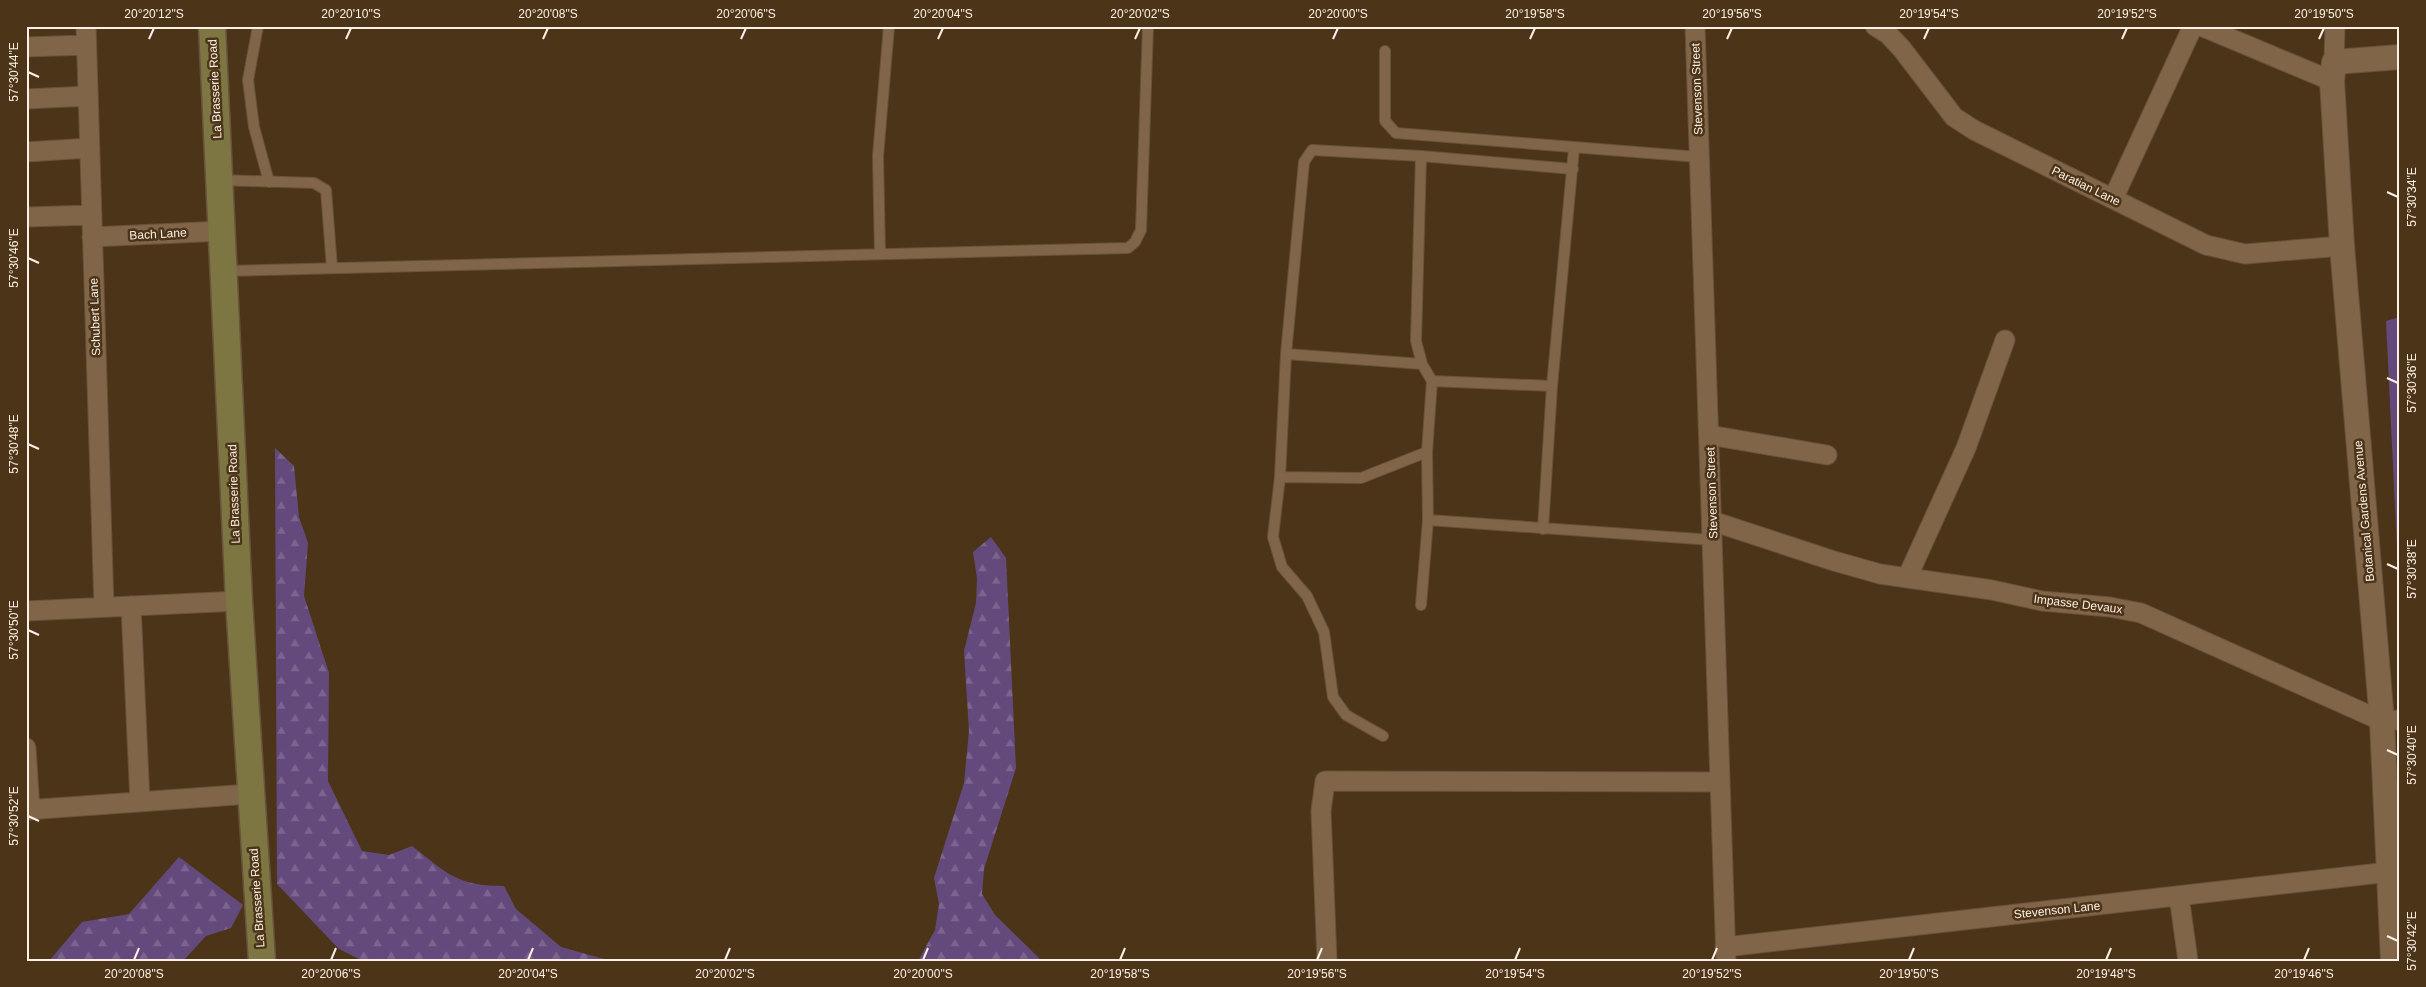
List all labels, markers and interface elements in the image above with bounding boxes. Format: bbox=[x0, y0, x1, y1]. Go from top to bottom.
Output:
text: 20°20'12"S bbox=[124, 7, 184, 21]
text: 20°20'10"S bbox=[321, 7, 381, 21]
text: 20°20'08"S bbox=[518, 7, 578, 21]
text: 20°20'06"S bbox=[716, 7, 776, 21]
text: 20°20'04"S bbox=[913, 7, 973, 21]
text: 20°20'02"S bbox=[1110, 7, 1170, 21]
text: 20°20'00"S bbox=[1308, 7, 1368, 21]
text: 20°19'58"S bbox=[1505, 7, 1565, 21]
text: 20°19'56"S bbox=[1702, 7, 1762, 21]
text: 20°19'54"S bbox=[1899, 7, 1959, 21]
text: 20°19'52"S bbox=[2097, 7, 2157, 21]
text: 20°19'50"S bbox=[2294, 7, 2354, 21]
street label: La Brasserie Road bbox=[205, 39, 225, 139]
text: 57°30'44"E bbox=[7, 42, 21, 102]
street label: Stevenson Street bbox=[1688, 42, 1706, 135]
street label: Paratian Lane bbox=[2049, 163, 2123, 209]
text: 57°30'34"E bbox=[2405, 167, 2419, 227]
street label: Bach Lane bbox=[129, 225, 187, 242]
text: 57°30'46"E bbox=[7, 228, 21, 288]
street label: Schubert Lane bbox=[87, 277, 103, 356]
text: 57°30'36"E bbox=[2405, 353, 2419, 413]
text: 57°30'48"E bbox=[7, 414, 21, 474]
street label: Botanical Gardens Avenue bbox=[2351, 439, 2377, 582]
street label: La Brasserie Road bbox=[225, 444, 243, 544]
street label: Stevenson Street bbox=[1703, 446, 1721, 539]
text: 57°30'38"E bbox=[2405, 539, 2419, 599]
street label: Impasse Devaux bbox=[2033, 592, 2123, 616]
text: 57°30'50"E bbox=[7, 600, 21, 660]
text: 57°30'40"E bbox=[2405, 725, 2419, 785]
text: 57°30'52"E bbox=[7, 786, 21, 846]
street label: La Brasserie Road bbox=[247, 848, 267, 948]
street label: Stevenson Lane bbox=[2013, 898, 2101, 921]
text: 57°30'42"E bbox=[2405, 911, 2419, 971]
text: 20°20'08"S bbox=[104, 967, 164, 981]
text: 20°20'06"S bbox=[301, 967, 361, 981]
text: 20°20'04"S bbox=[498, 967, 558, 981]
text: 20°20'02"S bbox=[695, 967, 755, 981]
text: 20°20'00"S bbox=[893, 967, 953, 981]
text: 20°19'58"S bbox=[1090, 967, 1150, 981]
text: 20°19'56"S bbox=[1287, 967, 1347, 981]
text: 20°19'54"S bbox=[1485, 967, 1545, 981]
text: 20°19'52"S bbox=[1682, 967, 1742, 981]
text: 20°19'50"S bbox=[1879, 967, 1939, 981]
text: 20°19'48"S bbox=[2076, 967, 2136, 981]
text: 20°19'46"S bbox=[2274, 967, 2334, 981]

